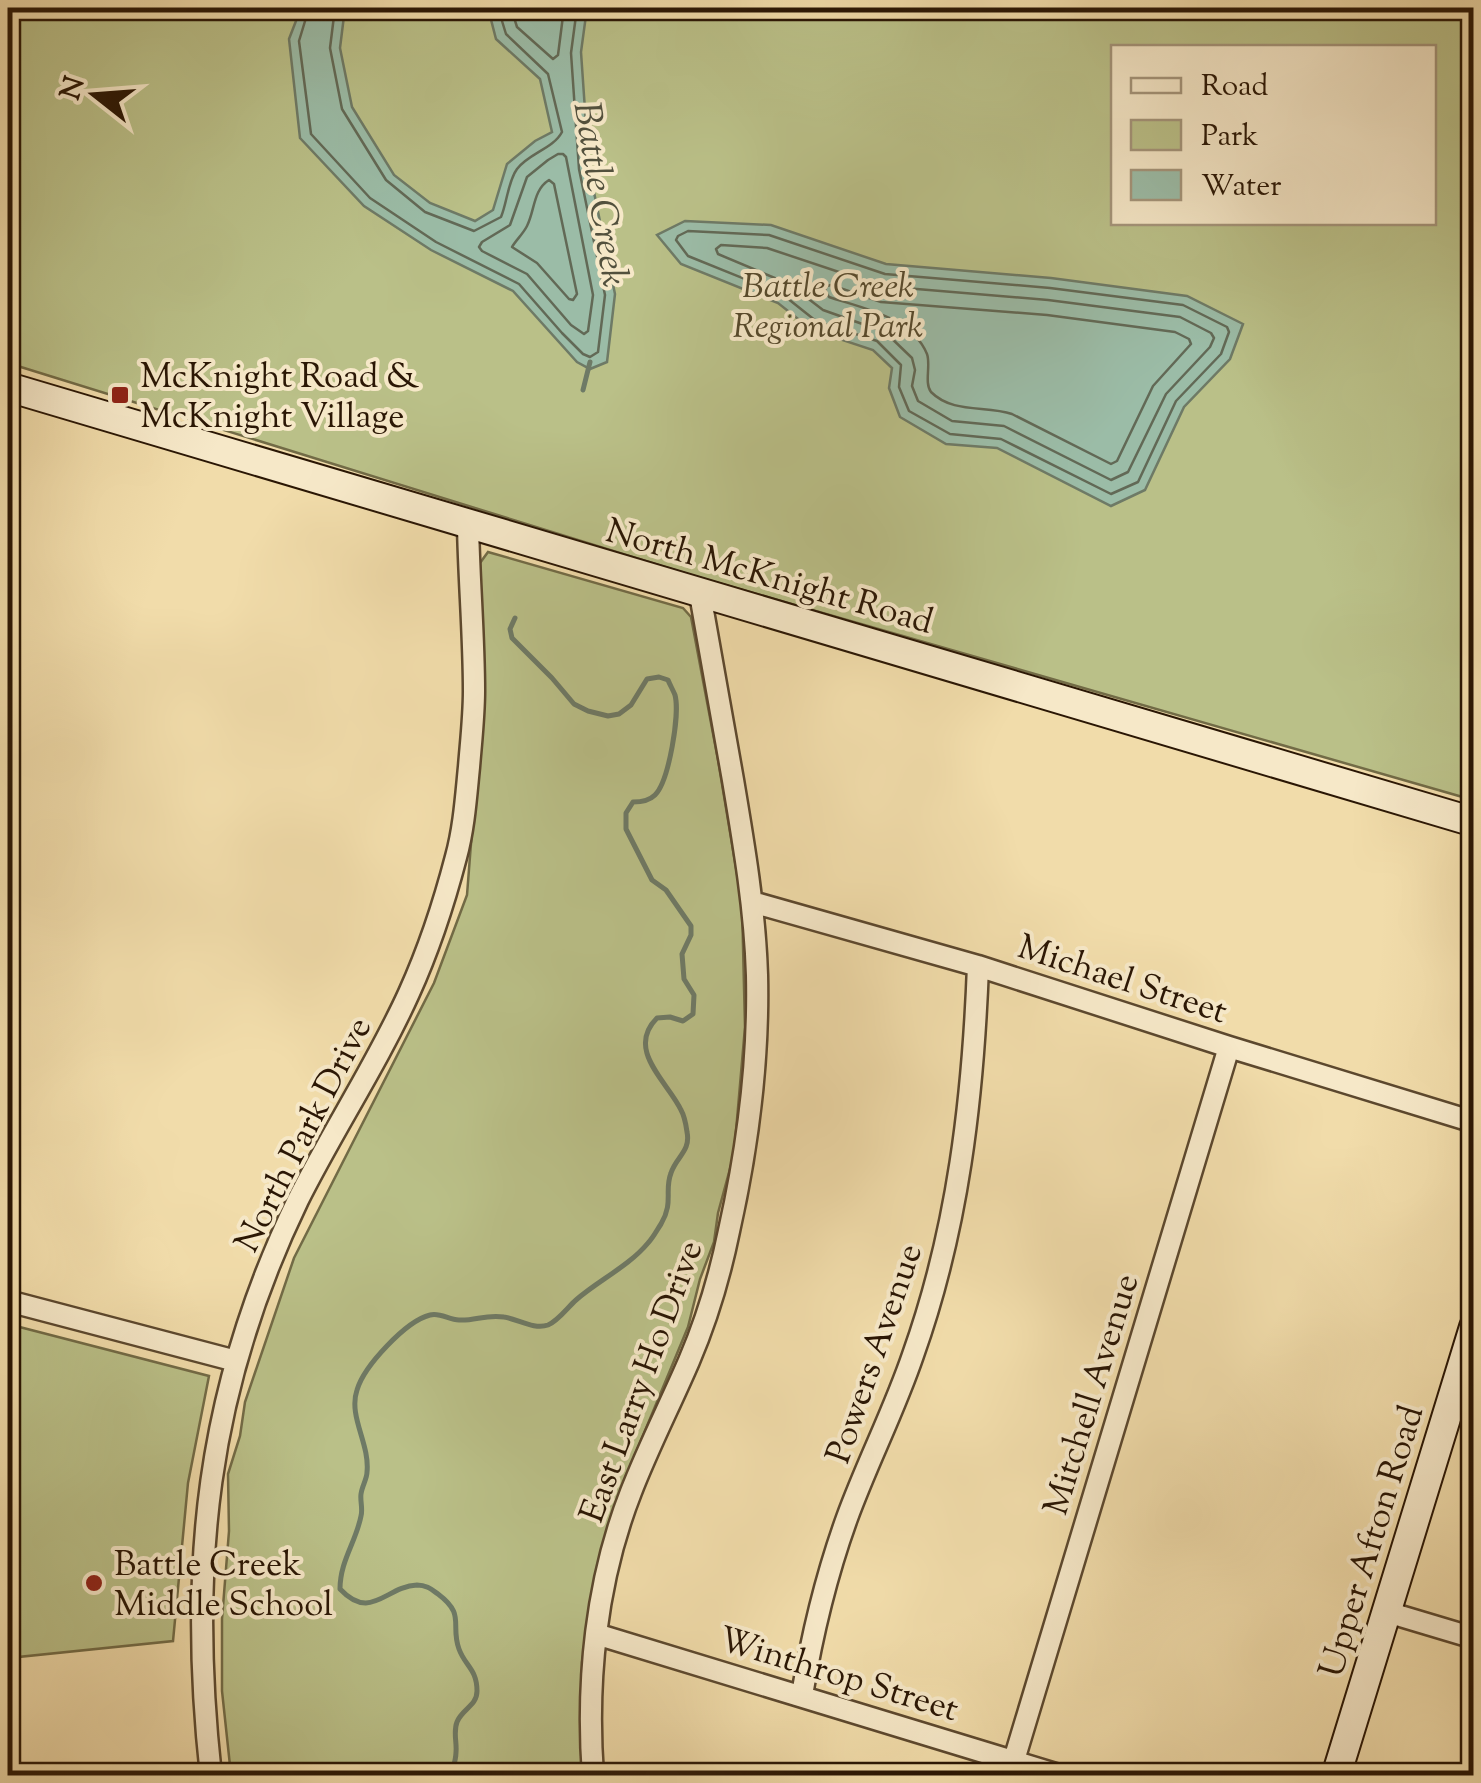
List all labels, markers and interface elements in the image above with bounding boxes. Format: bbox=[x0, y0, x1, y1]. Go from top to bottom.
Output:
north arrow bbox=[45, 45, 145, 145]
legend bbox=[1111, 45, 1436, 225]
text: Road bbox=[1201, 66, 1268, 109]
text: N bbox=[52, 72, 96, 105]
water label: Battle Creek bbox=[557, 98, 639, 291]
text: Park bbox=[1201, 116, 1258, 159]
text: Water bbox=[1201, 166, 1282, 209]
park label: Battle Creek Regional Park bbox=[733, 263, 923, 354]
place label: McKnight Road & McKnight Village bbox=[140, 353, 419, 444]
marker: McKnight Road & McKnight Village bbox=[109, 384, 131, 406]
street label: North McKnight Road bbox=[599, 507, 939, 650]
street label: Michael Street bbox=[1011, 923, 1233, 1039]
street label: North Park Drive bbox=[224, 1009, 386, 1262]
street label: East Larry Ho Drive bbox=[569, 1234, 718, 1530]
street label: Powers Avenue bbox=[815, 1238, 938, 1471]
street label: Mitchell Avenue bbox=[1032, 1268, 1154, 1522]
street label: Upper Afton Road bbox=[1308, 1399, 1439, 1684]
place label: Battle Creek Middle School bbox=[114, 1541, 333, 1632]
marker: Battle Creek Middle School bbox=[83, 1572, 105, 1594]
street label: Winthrop Street bbox=[712, 1616, 964, 1737]

